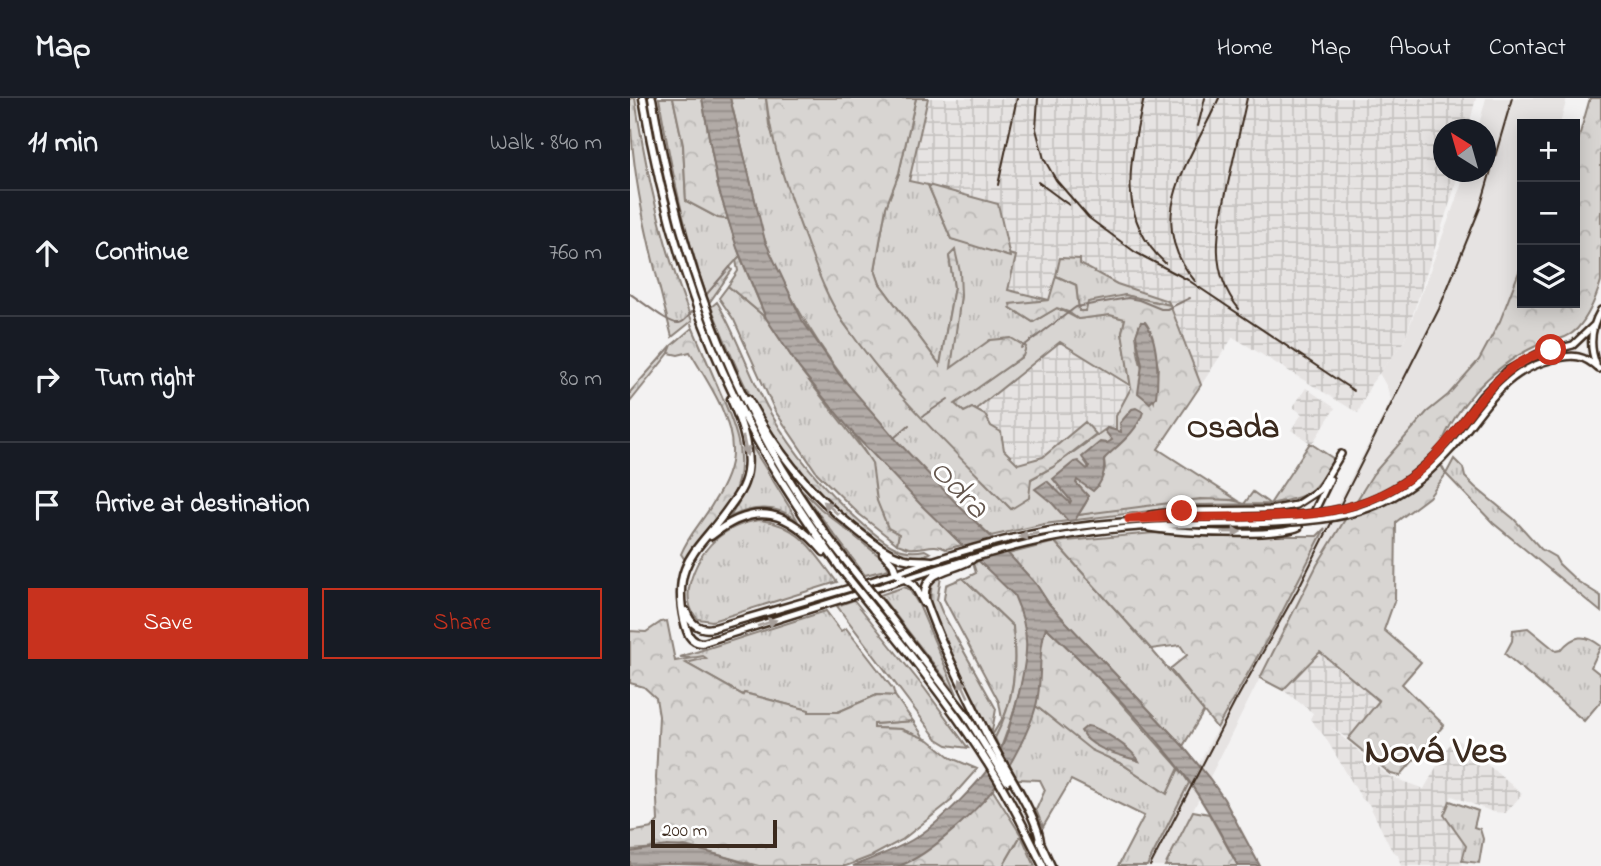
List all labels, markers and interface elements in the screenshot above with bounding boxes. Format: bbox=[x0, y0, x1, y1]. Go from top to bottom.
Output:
text: Map bbox=[35, 24, 91, 72]
text: Home bbox=[1217, 31, 1273, 66]
text: Map bbox=[1311, 31, 1351, 66]
text: About bbox=[1389, 31, 1451, 66]
text: Contact bbox=[1489, 31, 1566, 66]
north arrow bbox=[1433, 119, 1496, 182]
map controls bbox=[1517, 119, 1580, 308]
button: + bbox=[1517, 119, 1580, 182]
text: 11 min bbox=[28, 122, 98, 166]
text: Walk · 840 m bbox=[490, 127, 602, 160]
button: − bbox=[1517, 182, 1580, 245]
icon: ahead bbox=[28, 234, 66, 272]
text: Continue bbox=[95, 234, 188, 272]
text: 760 m bbox=[549, 237, 602, 270]
button: layers bbox=[1517, 245, 1580, 308]
route start bbox=[1535, 334, 1566, 365]
icon: right bbox=[28, 360, 66, 398]
text: Turn right bbox=[95, 360, 195, 398]
text: 80 m bbox=[560, 363, 602, 396]
district label: Osada bbox=[1187, 405, 1280, 453]
one-way arrow bbox=[740, 435, 751, 457]
water label: Odra bbox=[917, 449, 1000, 532]
icon: arrive bbox=[28, 486, 66, 524]
text: Arrive at destination bbox=[95, 486, 310, 524]
route end bbox=[1166, 495, 1197, 526]
one-way arrow bbox=[823, 501, 840, 517]
one-way arrow bbox=[1221, 526, 1243, 538]
one-way arrow bbox=[1018, 529, 1040, 540]
button: Save bbox=[28, 588, 308, 659]
button: Share bbox=[322, 588, 602, 659]
one-way arrow bbox=[757, 617, 778, 627]
one-way arrow bbox=[958, 677, 969, 698]
district label: Nová Ves bbox=[1364, 725, 1508, 781]
scale bar bbox=[651, 817, 777, 849]
text: 200 m bbox=[662, 818, 707, 845]

